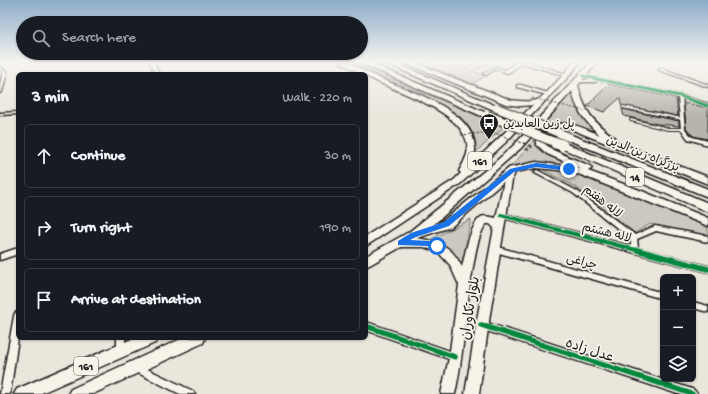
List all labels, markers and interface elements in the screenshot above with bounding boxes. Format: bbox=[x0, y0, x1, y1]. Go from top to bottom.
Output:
search box bbox=[16, 16, 368, 60]
icon: search bbox=[30, 27, 52, 49]
text: Search here bbox=[62, 29, 136, 47]
text: 3 min bbox=[32, 88, 69, 108]
text: Walk · 220 m bbox=[282, 91, 352, 106]
bus stop icon: پل زین العابدین bbox=[478, 112, 500, 140]
place label: پل زین العابدین bbox=[503, 118, 575, 132]
street label: بزرگراه زین الدین bbox=[604, 132, 682, 176]
icon: ahead bbox=[33, 145, 55, 167]
text: Continue bbox=[71, 147, 125, 165]
text: 30 m bbox=[325, 149, 351, 164]
road number: 161 bbox=[468, 152, 492, 170]
route end bbox=[560, 160, 578, 178]
road number: 14 bbox=[626, 168, 644, 186]
street label: لاله هفتم bbox=[580, 183, 624, 222]
icon: right bbox=[33, 217, 55, 239]
text: Turn right bbox=[71, 219, 131, 237]
text: 190 m bbox=[320, 221, 351, 236]
street label: لاله هشتم bbox=[581, 221, 632, 247]
route start bbox=[428, 237, 446, 255]
street label: چراغی bbox=[565, 252, 598, 274]
map controls bbox=[660, 274, 696, 382]
button: + bbox=[660, 274, 696, 310]
street label: بلوار تکاوران bbox=[458, 275, 485, 341]
icon: arrive bbox=[33, 289, 55, 311]
text: Arrive at destination bbox=[71, 291, 201, 309]
button: − bbox=[660, 310, 696, 346]
street label: عدل زاده bbox=[563, 336, 616, 367]
button: layers bbox=[660, 346, 696, 382]
road number: 161 bbox=[74, 357, 98, 375]

